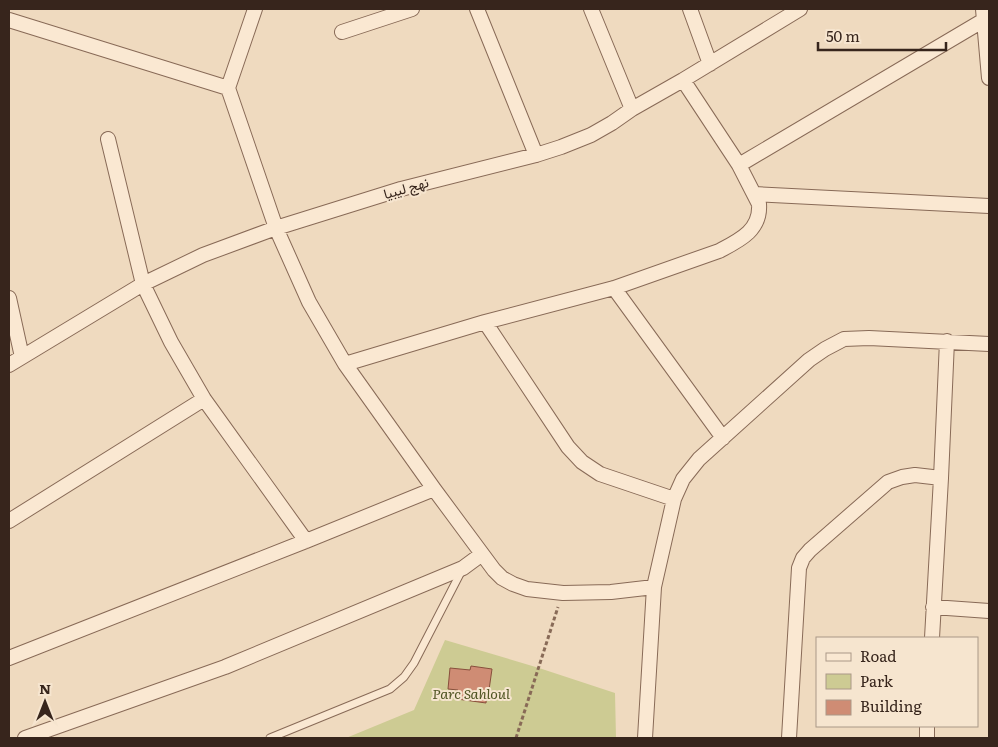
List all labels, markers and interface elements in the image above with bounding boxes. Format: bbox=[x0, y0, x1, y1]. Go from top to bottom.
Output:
scale bar bbox=[818, 20, 946, 52]
text: 50 m bbox=[826, 24, 860, 47]
street label: نهج ليبيا bbox=[381, 171, 431, 205]
legend bbox=[816, 637, 978, 727]
text: Road bbox=[860, 644, 896, 667]
text: Park bbox=[860, 669, 894, 692]
north arrow bbox=[20, 677, 70, 727]
text: N bbox=[39, 678, 51, 698]
park label: Parc Sahloul bbox=[432, 683, 510, 703]
text: Building bbox=[860, 694, 922, 717]

